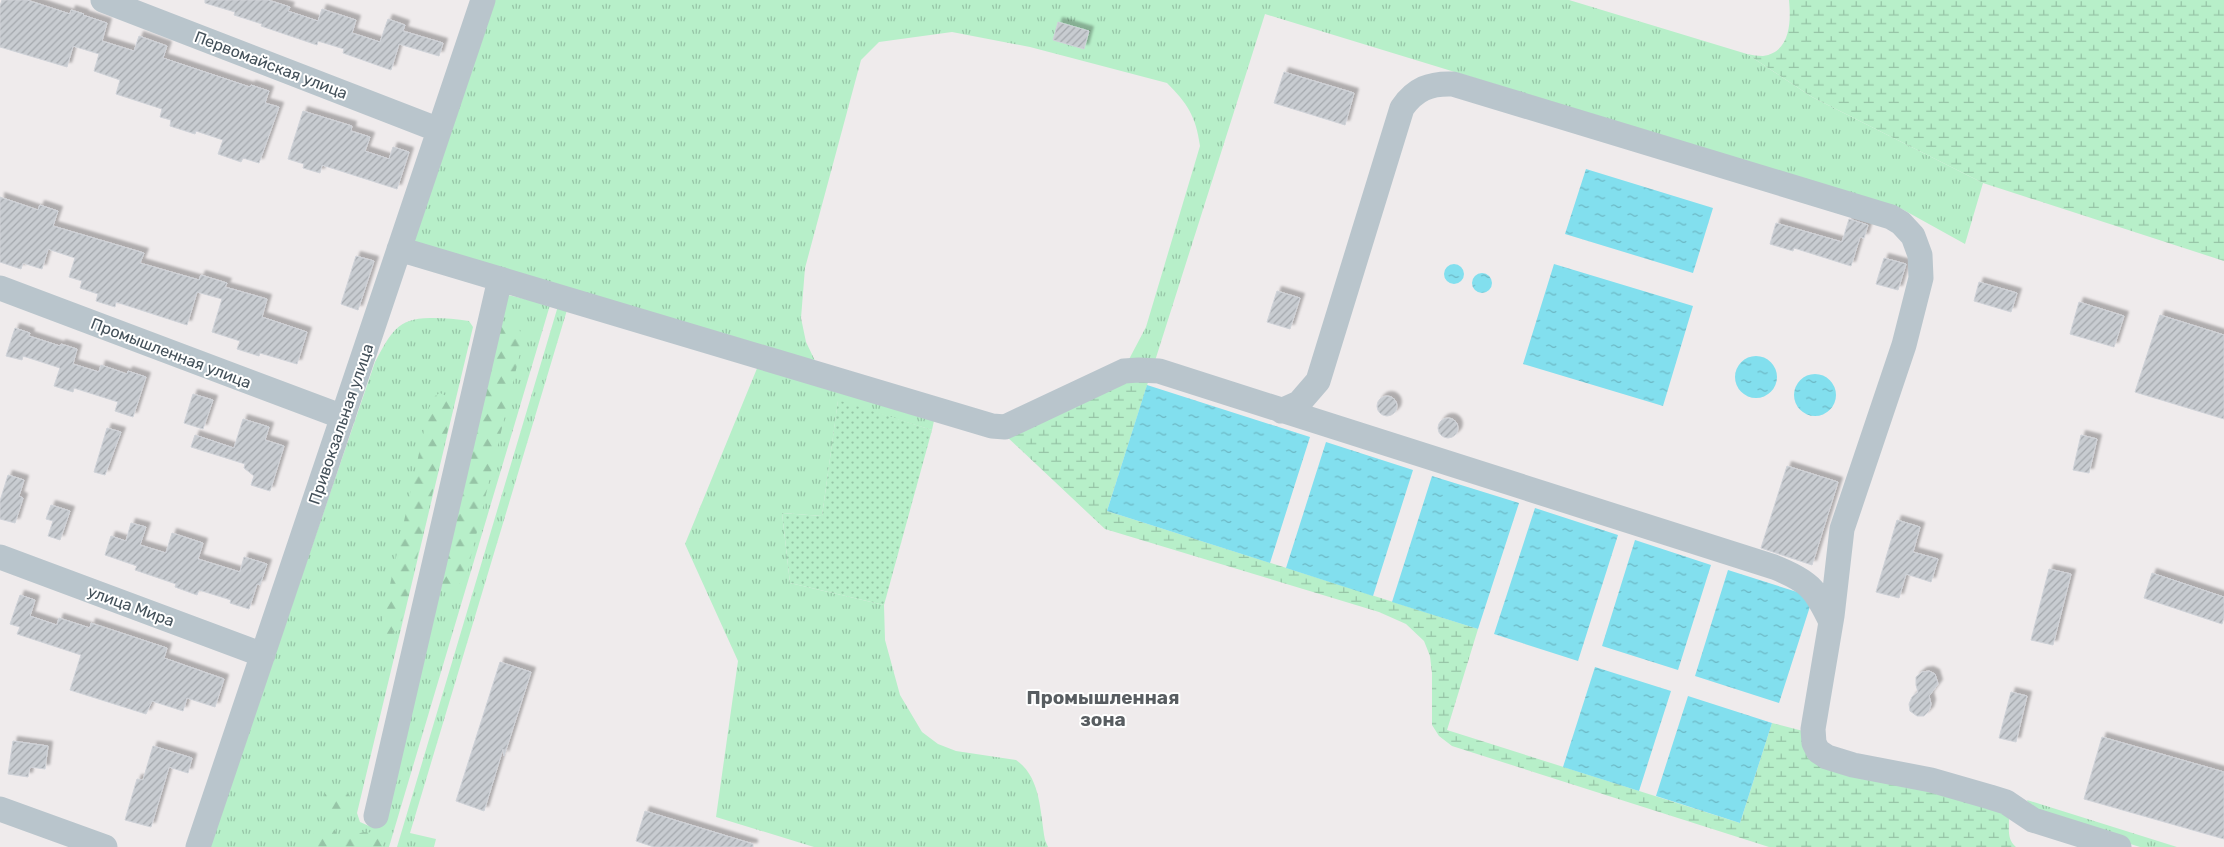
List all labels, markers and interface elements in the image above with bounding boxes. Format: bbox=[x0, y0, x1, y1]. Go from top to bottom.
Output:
street label: Первомайская улица bbox=[192, 27, 350, 103]
street label: Промышленная улица bbox=[88, 314, 254, 392]
street label: Привокзальная улица bbox=[305, 341, 377, 507]
street label: улица Мира bbox=[85, 582, 177, 630]
district label: Промышленная зона bbox=[1026, 686, 1180, 731]

